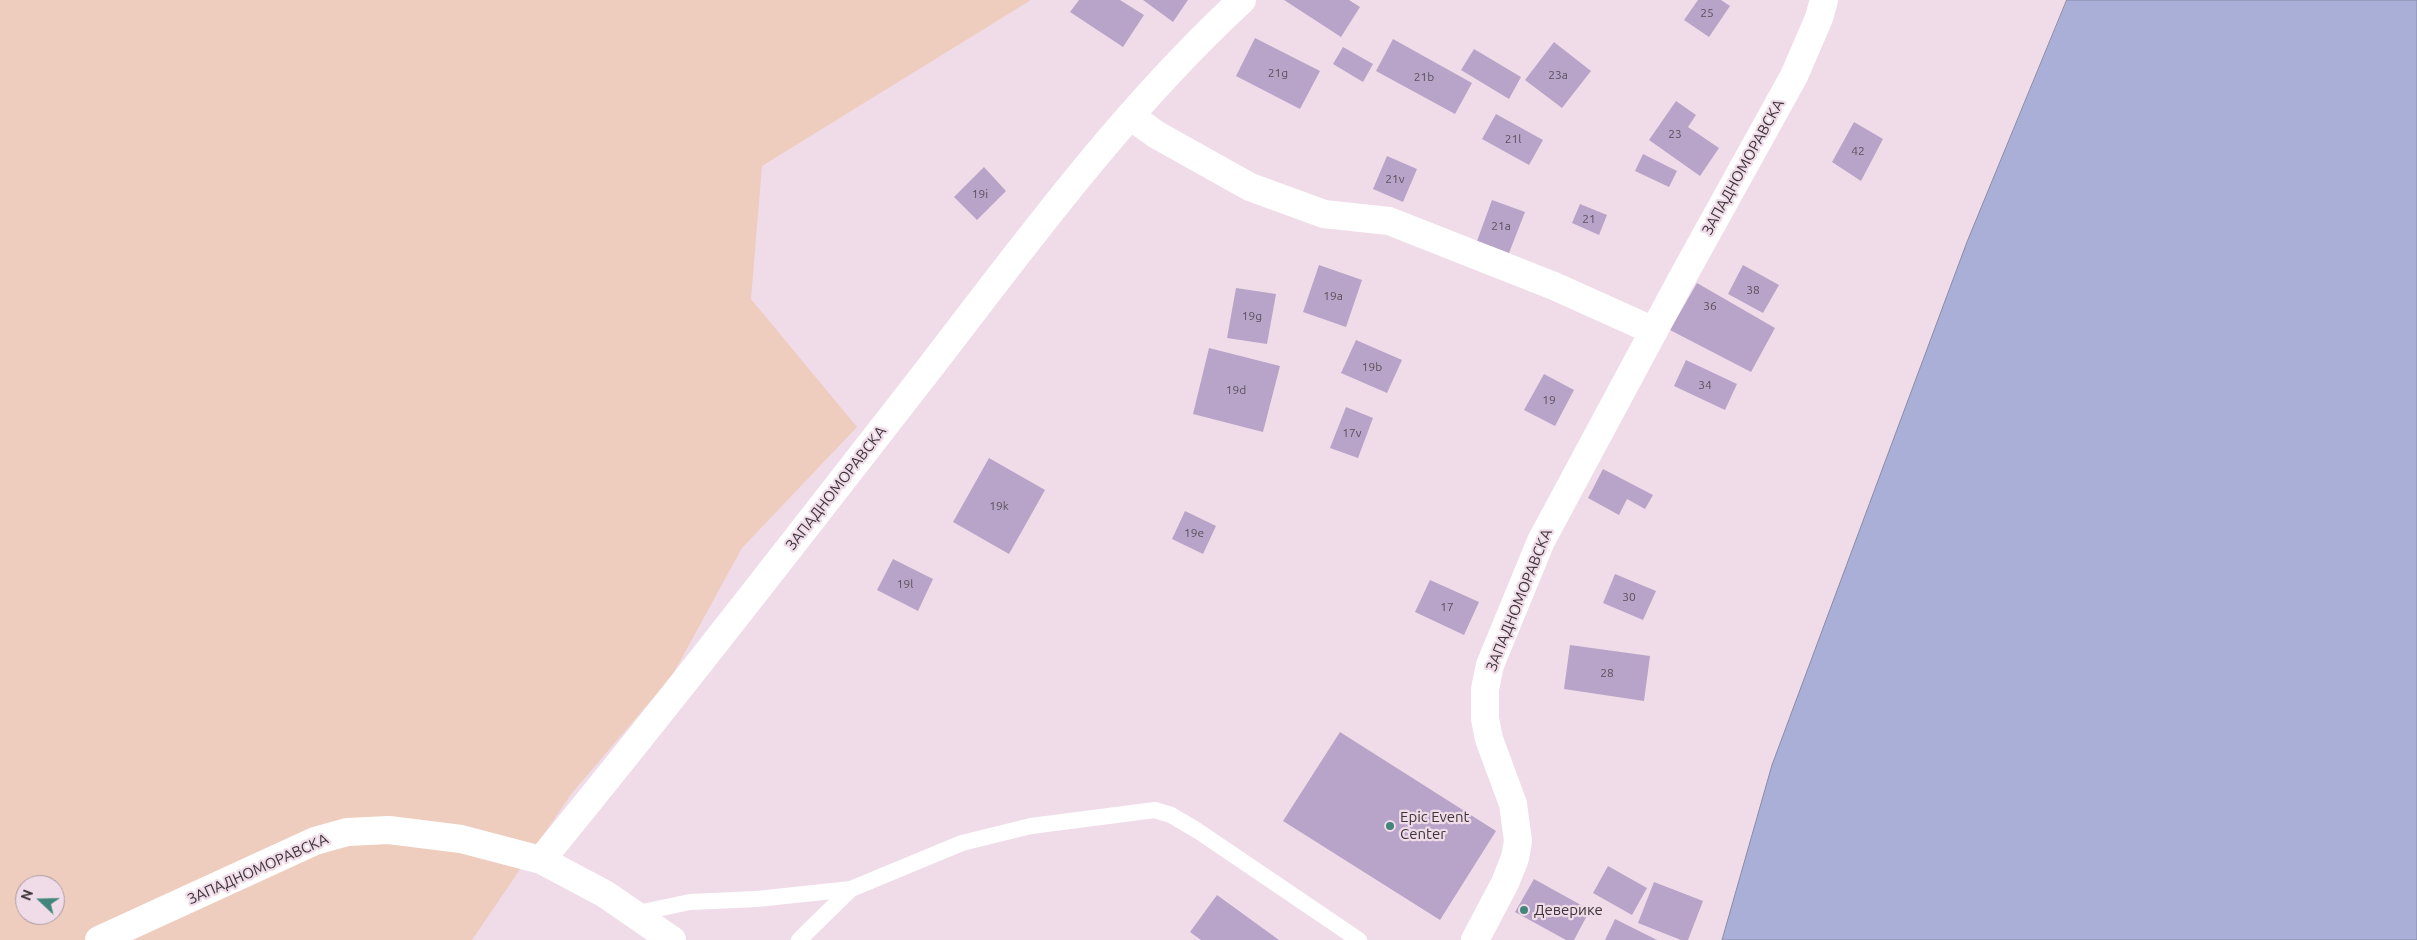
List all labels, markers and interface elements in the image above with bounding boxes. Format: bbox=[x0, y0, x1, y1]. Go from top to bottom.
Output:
house number: 25 bbox=[1700, 6, 1714, 20]
house number: 21g bbox=[1268, 66, 1288, 80]
house number: 23a bbox=[1548, 68, 1568, 82]
house number: 21b bbox=[1414, 70, 1434, 84]
street label: ЗАПАДНОМОРАВСКА bbox=[1698, 96, 1788, 238]
house number: 23 bbox=[1668, 127, 1682, 141]
house number: 21l bbox=[1505, 132, 1521, 146]
house number: 42 bbox=[1851, 144, 1865, 158]
house number: 21v bbox=[1385, 172, 1405, 186]
house number: 19i bbox=[972, 187, 988, 201]
house number: 21 bbox=[1582, 212, 1596, 226]
house number: 21a bbox=[1491, 219, 1511, 233]
house number: 38 bbox=[1746, 283, 1760, 297]
house number: 19a bbox=[1323, 289, 1343, 303]
house number: 36 bbox=[1703, 299, 1717, 313]
house number: 19g bbox=[1242, 309, 1262, 323]
house number: 19b bbox=[1362, 360, 1382, 374]
house number: 34 bbox=[1698, 378, 1712, 392]
house number: 19d bbox=[1226, 383, 1246, 397]
house number: 19 bbox=[1542, 393, 1556, 407]
street label: ЗАПАДНОМОРАВСКА bbox=[782, 423, 890, 553]
house number: 17v bbox=[1342, 426, 1362, 440]
house number: 19k bbox=[989, 499, 1009, 513]
house number: 19e bbox=[1184, 526, 1204, 540]
street label: ЗАПАДНОМОРАВСКА bbox=[1482, 526, 1556, 674]
house number: 19l bbox=[897, 577, 913, 591]
house number: 30 bbox=[1622, 590, 1636, 604]
house number: 17 bbox=[1440, 600, 1454, 614]
house number: 28 bbox=[1600, 666, 1614, 680]
place label: Epic Event Center bbox=[1400, 808, 1470, 843]
marker: Epic Event Center bbox=[1384, 820, 1396, 832]
street label: ЗАПАДНОМОРАВСКА bbox=[185, 830, 331, 908]
north arrow bbox=[15, 875, 65, 925]
text: N bbox=[18, 887, 36, 903]
place label: Деверике bbox=[1534, 901, 1603, 919]
marker: Деверике bbox=[1518, 904, 1530, 916]

